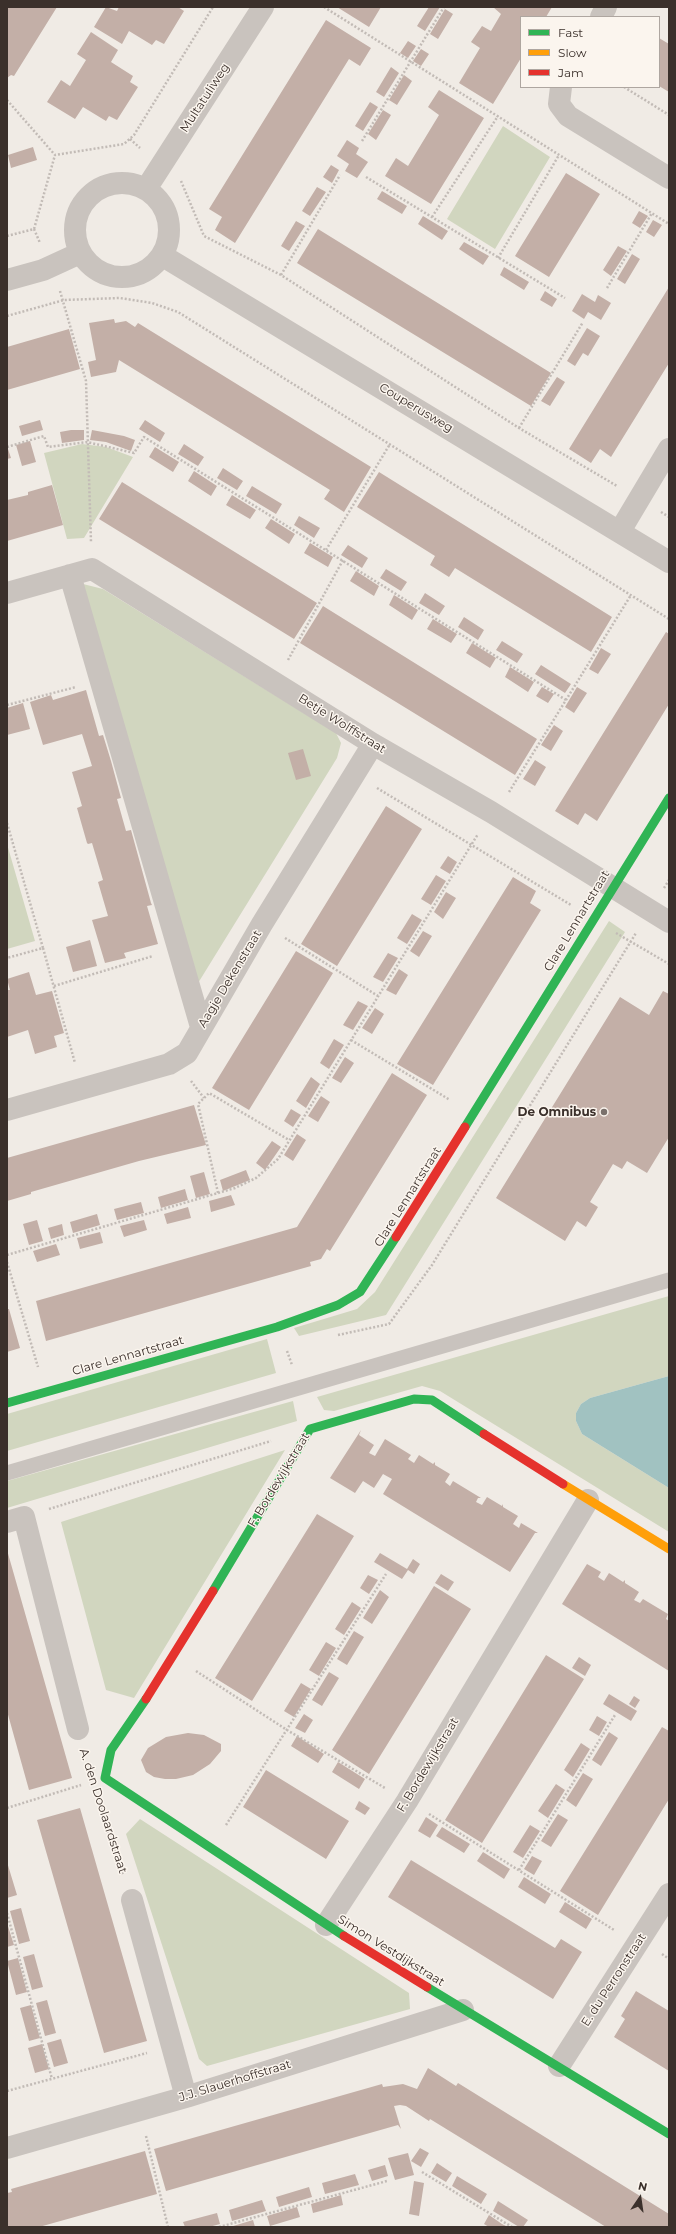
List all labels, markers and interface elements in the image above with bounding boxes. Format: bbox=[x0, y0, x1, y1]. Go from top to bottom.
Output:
legend bbox=[520, 16, 660, 88]
text: Fast bbox=[558, 25, 583, 40]
text: Slow bbox=[558, 45, 587, 60]
street label: Multatuliweg bbox=[177, 61, 233, 135]
text: Jam bbox=[558, 65, 584, 80]
street label: Couperusweg bbox=[376, 380, 456, 436]
street label: Betje Wolffstraat bbox=[296, 691, 388, 757]
street label: Clare Lennartstraat bbox=[541, 868, 613, 974]
street label: Aagje Dekenstraat bbox=[195, 928, 265, 1030]
place label: De Omnibus bbox=[518, 1105, 596, 1119]
marker: De Omnibus bbox=[599, 1107, 609, 1117]
street label: Clare Lennartstraat bbox=[371, 1144, 445, 1250]
street label: Clare Lennartstraat bbox=[71, 1333, 185, 1379]
street label: F. Bordewijkstraat bbox=[245, 1430, 313, 1530]
street label: F. Bordewijkstraat bbox=[394, 1715, 462, 1815]
street label: A. den Doolaardstraat bbox=[76, 1747, 130, 1875]
street label: Simon Vestdijkstraat bbox=[335, 1912, 447, 1990]
street label: E. du Perronstraat bbox=[579, 1931, 649, 2029]
street label: J.J. Slauerhoffstraat bbox=[177, 2057, 293, 2105]
north arrow bbox=[620, 2178, 660, 2218]
text: N bbox=[637, 2178, 649, 2194]

